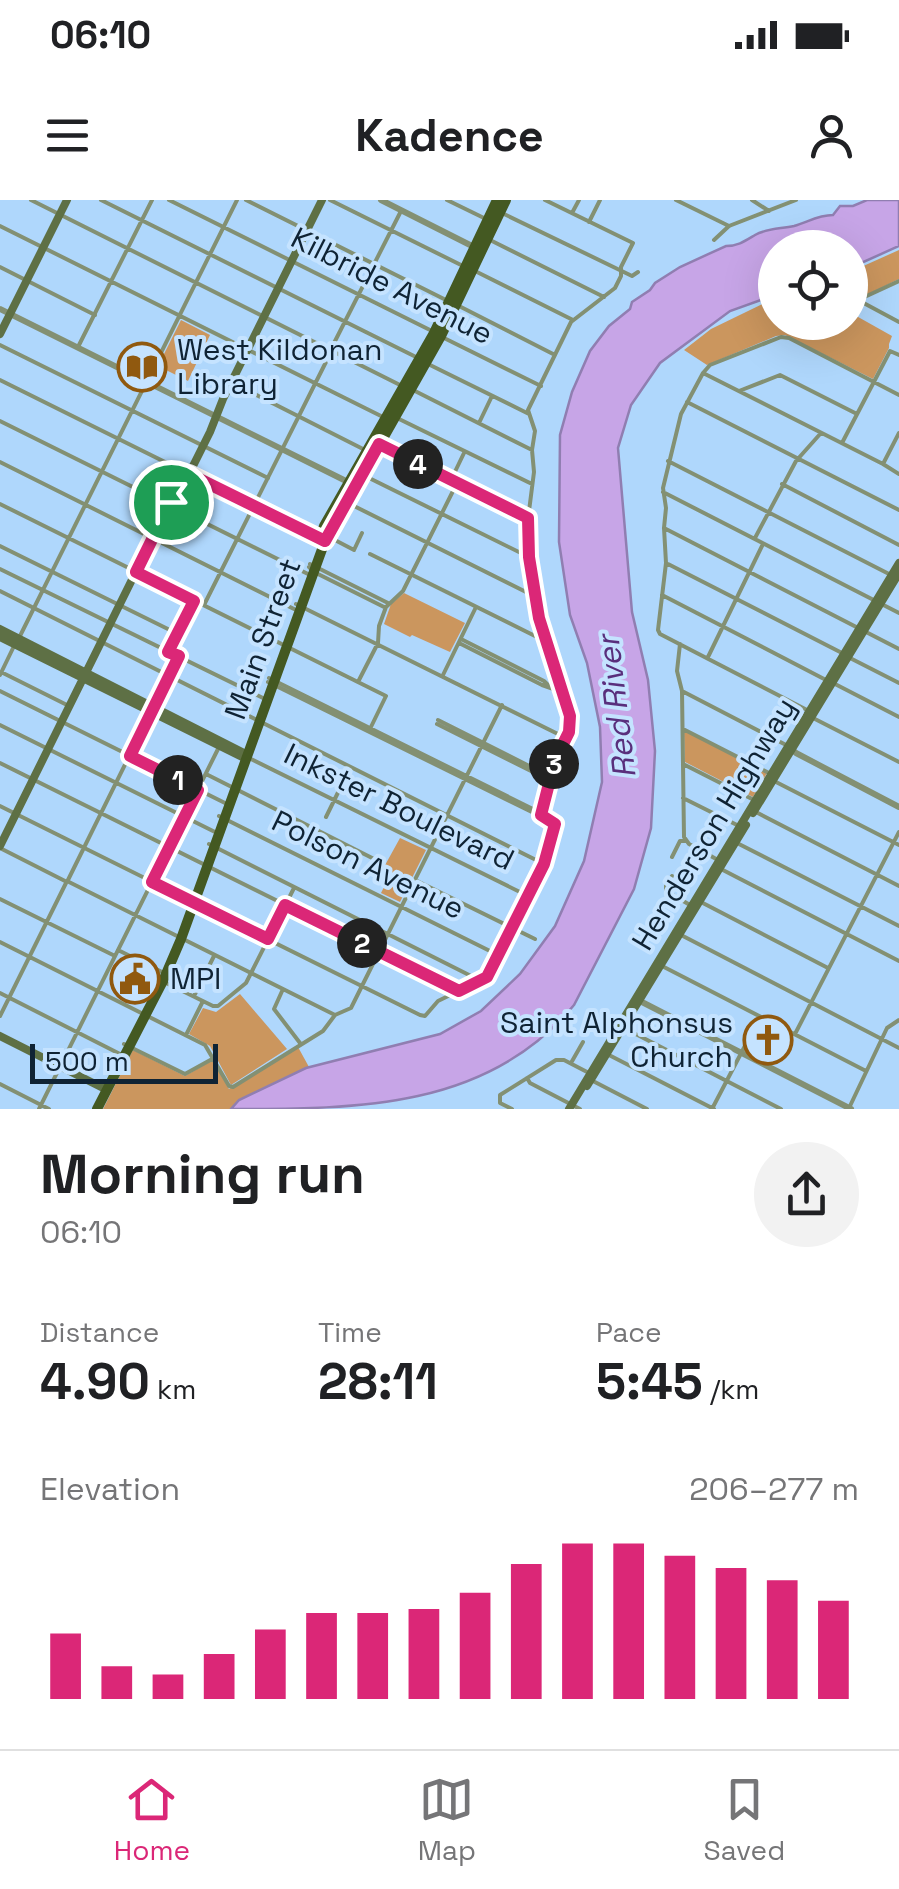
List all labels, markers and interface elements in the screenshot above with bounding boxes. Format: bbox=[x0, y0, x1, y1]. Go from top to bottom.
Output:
text: 06:10 bbox=[50, 11, 151, 59]
text: Kadence bbox=[355, 107, 544, 164]
icon: menu bbox=[40, 108, 95, 163]
icon: person bbox=[804, 108, 859, 163]
street label: Kilbride Avenue bbox=[285, 218, 500, 353]
map controls bbox=[758, 230, 868, 340]
button: locate bbox=[758, 230, 868, 340]
place label: West Kildonan Library bbox=[177, 330, 382, 403]
library icon: West Kildonan Library bbox=[116, 341, 168, 393]
pin: 4 bbox=[393, 439, 443, 489]
text: 4 bbox=[409, 446, 427, 482]
pin bbox=[129, 460, 214, 545]
icon: arrive bbox=[144, 475, 199, 530]
street label: Main Street bbox=[215, 553, 310, 725]
water label: Red River bbox=[587, 630, 645, 781]
street label: Henderson Highway bbox=[623, 690, 804, 957]
street label: Inkster Boulevard bbox=[278, 734, 521, 879]
pin: 3 bbox=[529, 739, 579, 789]
text: 3 bbox=[545, 746, 563, 782]
pin: 1 bbox=[153, 755, 203, 805]
text: 1 bbox=[172, 762, 184, 798]
street label: Polson Avenue bbox=[266, 801, 471, 928]
pin: 2 bbox=[337, 918, 387, 968]
text: 2 bbox=[354, 925, 370, 961]
public building icon: MPI bbox=[109, 953, 161, 1005]
place label: MPI bbox=[170, 959, 221, 998]
place label: Saint Alphonsus Church bbox=[500, 1003, 733, 1076]
church icon: Saint Alphonsus Church bbox=[742, 1014, 794, 1066]
scale bar bbox=[30, 1039, 218, 1084]
text: 500 m bbox=[45, 1043, 129, 1079]
text: Morning run bbox=[40, 1139, 365, 1209]
button: share bbox=[754, 1142, 859, 1247]
text: 06:10 bbox=[40, 1212, 122, 1252]
text: Distance bbox=[40, 1314, 159, 1350]
text: Time bbox=[318, 1314, 382, 1350]
text: Pace bbox=[596, 1314, 662, 1350]
text: 4.90 bbox=[40, 1350, 150, 1414]
text: 28:11 bbox=[318, 1350, 438, 1414]
text: 5:45 bbox=[596, 1350, 703, 1414]
text: km bbox=[150, 1371, 196, 1407]
text: /km bbox=[703, 1371, 759, 1407]
text: Elevation bbox=[40, 1469, 180, 1509]
text: 206–277 m bbox=[689, 1469, 859, 1509]
tab: Home bbox=[114, 1772, 190, 1868]
tab: Map bbox=[418, 1772, 476, 1868]
tab: Saved bbox=[704, 1772, 785, 1868]

